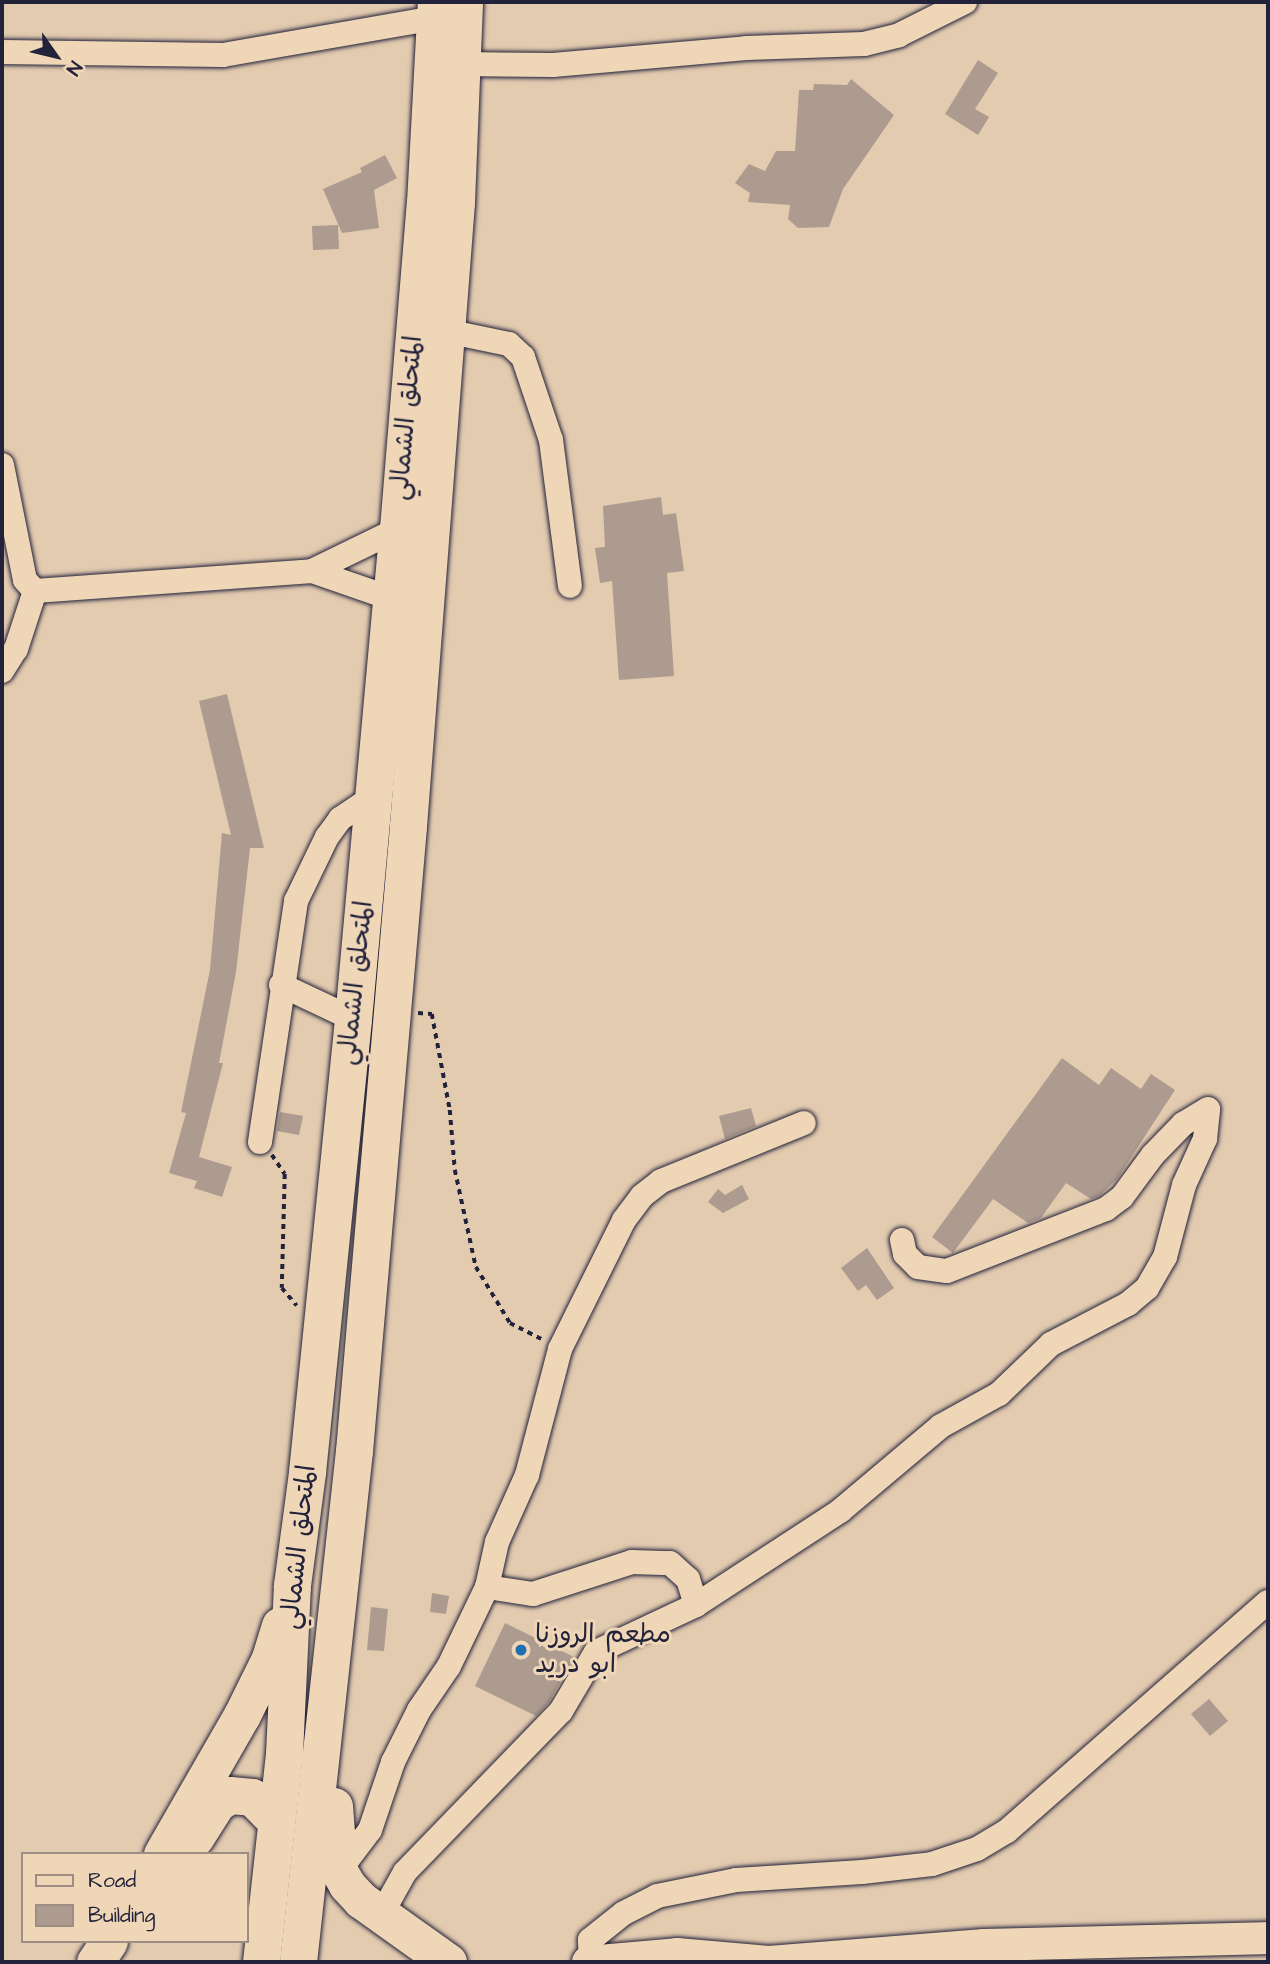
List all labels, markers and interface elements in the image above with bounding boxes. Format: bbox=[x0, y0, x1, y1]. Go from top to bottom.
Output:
north arrow bbox=[21, 21, 91, 91]
text: N bbox=[59, 56, 88, 81]
street label: المتحلق الشمالي bbox=[384, 334, 430, 502]
street label: المتحلق الشمالي bbox=[332, 899, 380, 1067]
street label: المتحلق الشمالي bbox=[275, 1463, 323, 1631]
place label: مطعم الروزنا ابو دريد bbox=[535, 1619, 671, 1680]
marker: مطعم الروزنا ابو دريد bbox=[513, 1642, 529, 1658]
legend bbox=[21, 1852, 248, 1943]
text: Road bbox=[88, 1866, 136, 1895]
text: Building bbox=[88, 1901, 155, 1930]

